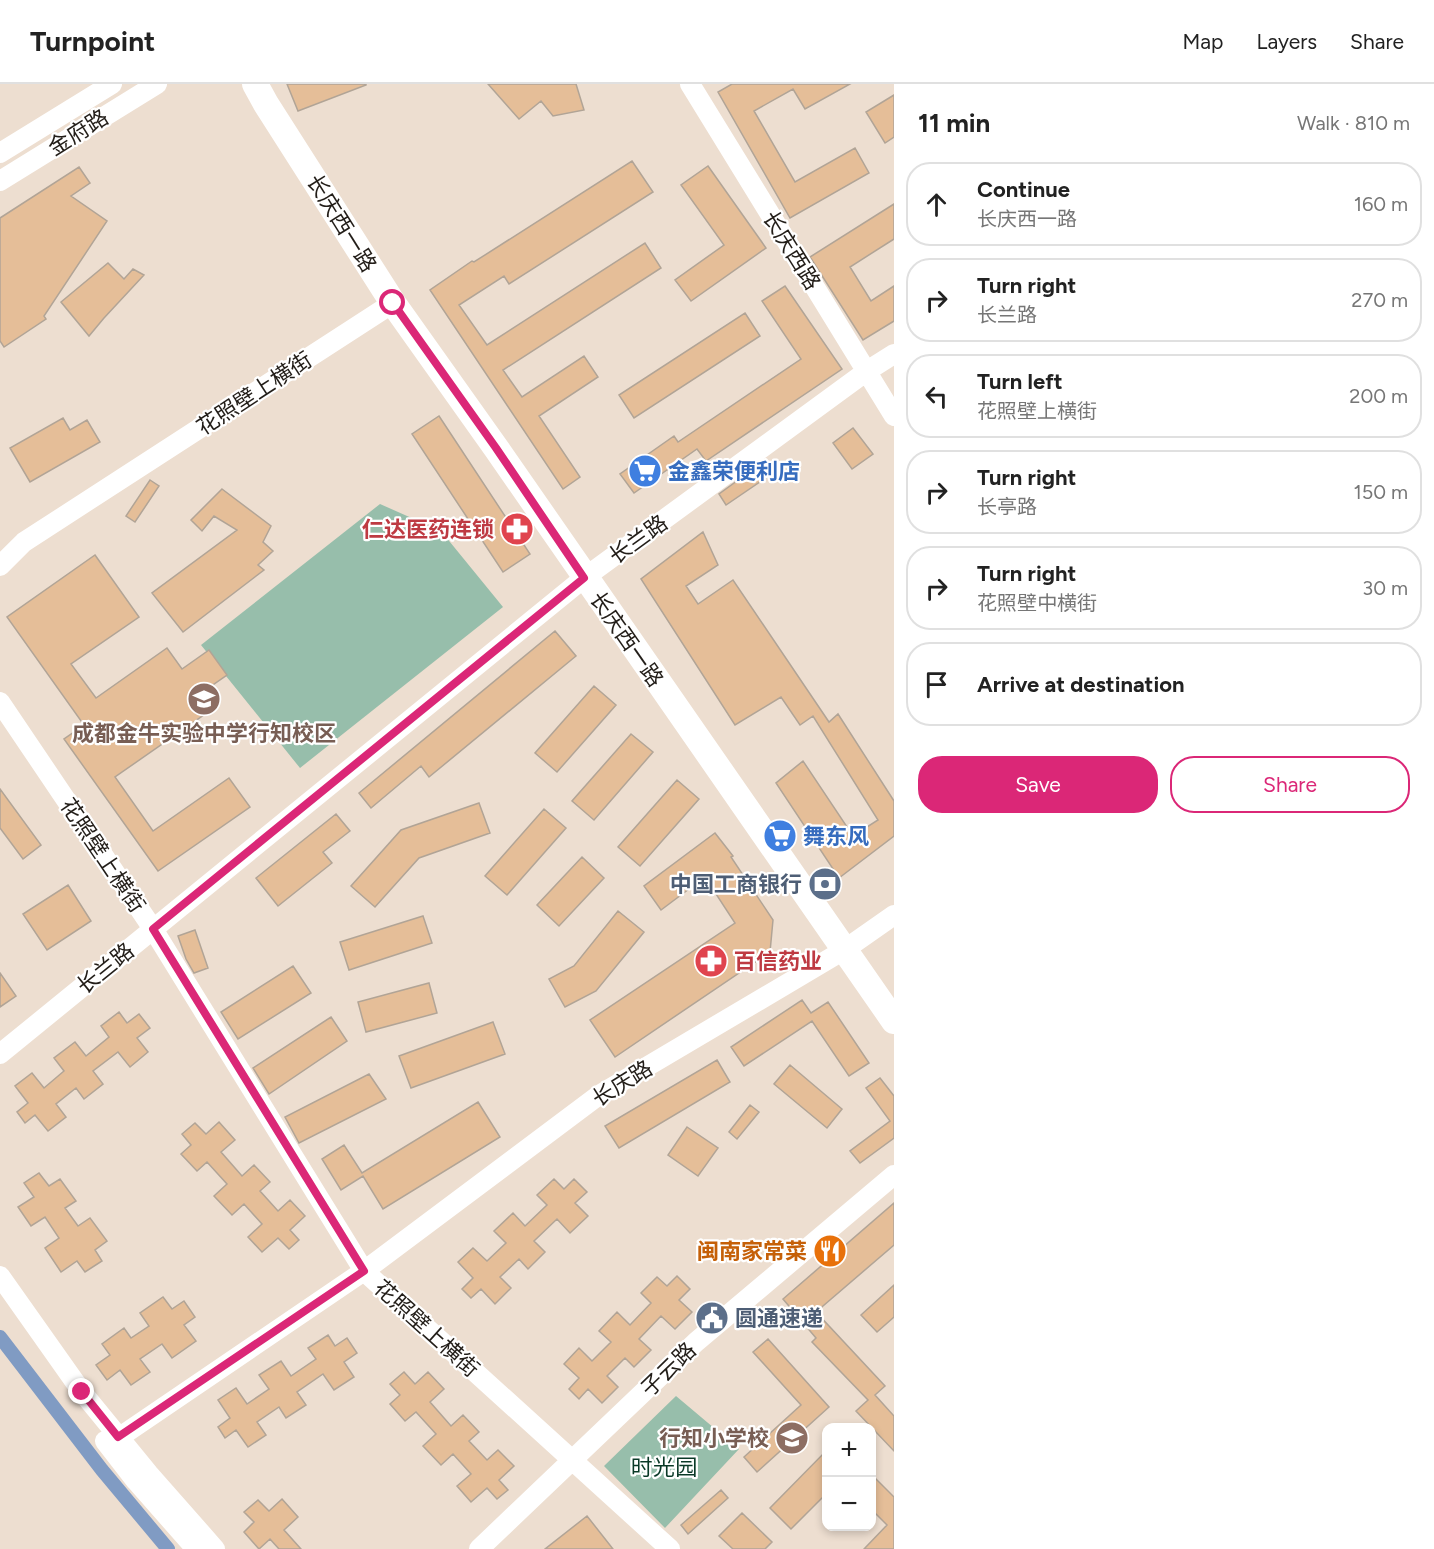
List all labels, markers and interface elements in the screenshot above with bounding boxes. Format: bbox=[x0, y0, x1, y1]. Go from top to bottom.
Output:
text: Turnpoint bbox=[30, 24, 155, 58]
text: Map bbox=[1183, 29, 1223, 54]
text: Layers bbox=[1256, 29, 1317, 54]
text: Share bbox=[1350, 29, 1404, 54]
street label: 金府路 bbox=[43, 103, 113, 161]
text: 11 min bbox=[918, 107, 990, 139]
text: Walk · 810 m bbox=[1297, 111, 1410, 135]
street label: 长庆西一路 bbox=[301, 169, 382, 277]
text: Continue bbox=[977, 176, 1070, 203]
icon: ahead bbox=[920, 188, 953, 221]
text: 160 m bbox=[1354, 192, 1408, 216]
street label: 长庆西路 bbox=[757, 206, 826, 295]
text: 长庆西一路 bbox=[977, 207, 1077, 231]
text: Turn right bbox=[977, 272, 1076, 299]
icon: right bbox=[920, 284, 953, 317]
text: 270 m bbox=[1351, 288, 1408, 312]
route start bbox=[379, 289, 405, 315]
text: 长兰路 bbox=[977, 303, 1037, 327]
street label: 花照壁上横街 bbox=[192, 346, 317, 441]
text: Turn left bbox=[977, 368, 1063, 395]
icon: left bbox=[920, 380, 953, 413]
text: 200 m bbox=[1349, 384, 1408, 408]
text: 花照壁上横街 bbox=[977, 399, 1097, 423]
supermarket icon: 金鑫荣便利店 bbox=[627, 453, 663, 489]
place label: 金鑫荣便利店 bbox=[668, 458, 800, 485]
text: Turn right bbox=[977, 464, 1076, 491]
icon: right bbox=[920, 476, 953, 509]
text: 150 m bbox=[1353, 480, 1408, 504]
text: 长亭路 bbox=[977, 495, 1037, 519]
street label: 长兰路 bbox=[604, 509, 673, 570]
pharmacy icon: 仁达医药连锁 bbox=[499, 511, 535, 547]
place label: 仁达医药连锁 bbox=[362, 516, 494, 543]
text: Turn right bbox=[977, 560, 1076, 587]
icon: right bbox=[920, 572, 953, 605]
text: 30 m bbox=[1362, 576, 1408, 600]
street label: 长庆西一路 bbox=[584, 586, 669, 692]
text: 花照壁中横街 bbox=[977, 591, 1097, 615]
icon: arrive bbox=[920, 668, 953, 701]
text: Arrive at destination bbox=[977, 671, 1185, 698]
school or university icon: 成都金牛实验中学行知校区 bbox=[186, 681, 222, 717]
place label: 成都金牛实验中学行知校区 bbox=[72, 720, 336, 747]
button: Save bbox=[918, 756, 1158, 813]
button: Share bbox=[1170, 756, 1410, 813]
street label: 花照壁上横街 bbox=[54, 793, 151, 918]
supermarket icon: 舞东风 bbox=[762, 818, 798, 854]
place label: 舞东风 bbox=[803, 823, 869, 850]
bank icon: 中国工商银行 bbox=[807, 866, 843, 902]
place label: 中国工商银行 bbox=[670, 871, 802, 898]
street label: 长兰路 bbox=[71, 937, 139, 1000]
pharmacy icon: 百信药业 bbox=[693, 943, 729, 979]
place label: 百信药业 bbox=[734, 948, 822, 975]
street label: 长庆路 bbox=[587, 1054, 657, 1112]
restaurant icon: 闽南家常菜 bbox=[812, 1233, 848, 1269]
place label: 闽南家常菜 bbox=[697, 1238, 807, 1265]
street label: 花照壁上横街 bbox=[369, 1274, 485, 1383]
public building icon: 圆通速递 bbox=[694, 1300, 730, 1336]
place label: 圆通速递 bbox=[735, 1305, 823, 1332]
street label: 子云路 bbox=[635, 1337, 701, 1402]
route end bbox=[68, 1378, 94, 1404]
school or university icon: 行知小学校 bbox=[774, 1420, 810, 1456]
map controls bbox=[822, 1423, 876, 1531]
button: + bbox=[822, 1423, 876, 1477]
place label: 行知小学校 bbox=[659, 1425, 769, 1452]
park label: 时光园 bbox=[631, 1454, 697, 1481]
button: − bbox=[822, 1477, 876, 1531]

